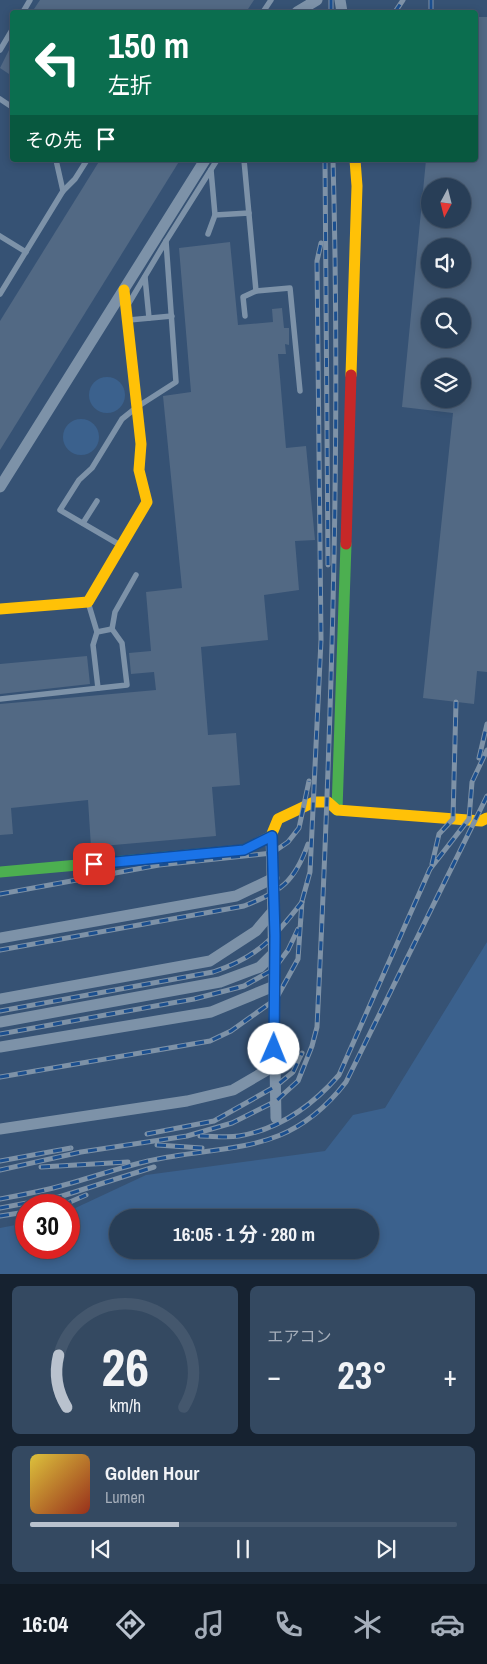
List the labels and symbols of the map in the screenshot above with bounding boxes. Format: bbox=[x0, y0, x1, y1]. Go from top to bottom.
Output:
north arrow bbox=[421, 178, 471, 228]
pin bbox=[73, 843, 115, 885]
position arrow bbox=[247, 1022, 299, 1074]
speed limit sign: 30 bbox=[15, 1194, 80, 1259]

